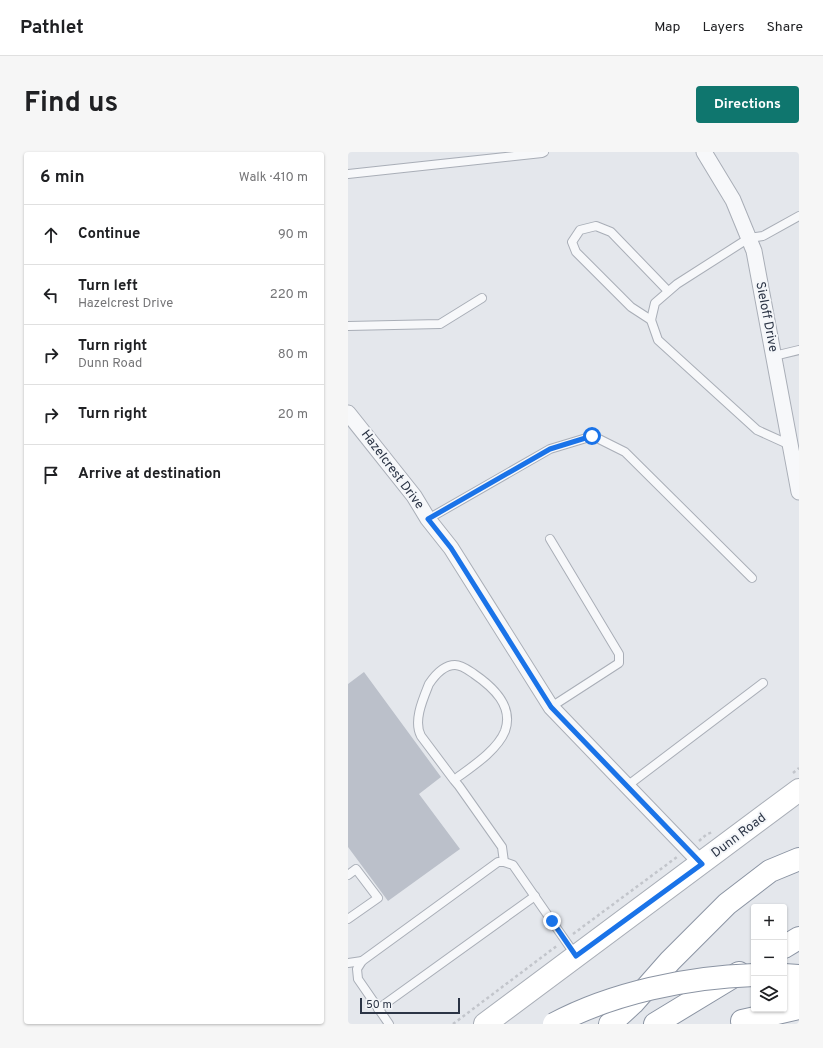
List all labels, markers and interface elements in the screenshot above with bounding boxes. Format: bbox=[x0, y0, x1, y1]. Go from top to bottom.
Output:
text: Pathlet bbox=[20, 16, 84, 40]
text: Map bbox=[654, 19, 680, 36]
text: Layers bbox=[702, 19, 744, 36]
text: Share bbox=[766, 19, 803, 36]
text: Find us bbox=[24, 86, 118, 122]
button: Directions bbox=[696, 86, 799, 123]
text: 6 min bbox=[40, 167, 84, 189]
text: Walk · 410 m bbox=[239, 170, 308, 186]
icon: ahead bbox=[40, 224, 62, 246]
text: Continue bbox=[78, 225, 140, 244]
text: 90 m bbox=[278, 227, 308, 243]
text: Turn left bbox=[78, 277, 138, 296]
street label: Sieloff Drive bbox=[751, 280, 781, 354]
icon: left bbox=[40, 284, 62, 306]
text: 220 m bbox=[270, 287, 308, 303]
text: Hazelcrest Drive bbox=[78, 296, 173, 312]
text: Turn right bbox=[78, 337, 147, 356]
icon: right bbox=[40, 344, 62, 366]
text: 80 m bbox=[278, 347, 308, 363]
text: Dunn Road bbox=[78, 356, 142, 372]
icon: right bbox=[40, 404, 62, 426]
text: Turn right bbox=[78, 405, 147, 424]
text: 20 m bbox=[278, 407, 308, 423]
street label: Hazelcrest Drive bbox=[357, 427, 427, 513]
route start bbox=[583, 427, 601, 445]
icon: arrive bbox=[40, 464, 62, 486]
text: Arrive at destination bbox=[78, 465, 221, 484]
street label: Dunn Road bbox=[709, 810, 769, 862]
map controls bbox=[751, 904, 787, 1012]
button: + bbox=[751, 904, 787, 940]
route end bbox=[543, 912, 561, 930]
button: − bbox=[751, 940, 787, 976]
button: layers bbox=[751, 976, 787, 1012]
scale bar bbox=[360, 996, 460, 1015]
text: 50 m bbox=[366, 998, 392, 1012]

